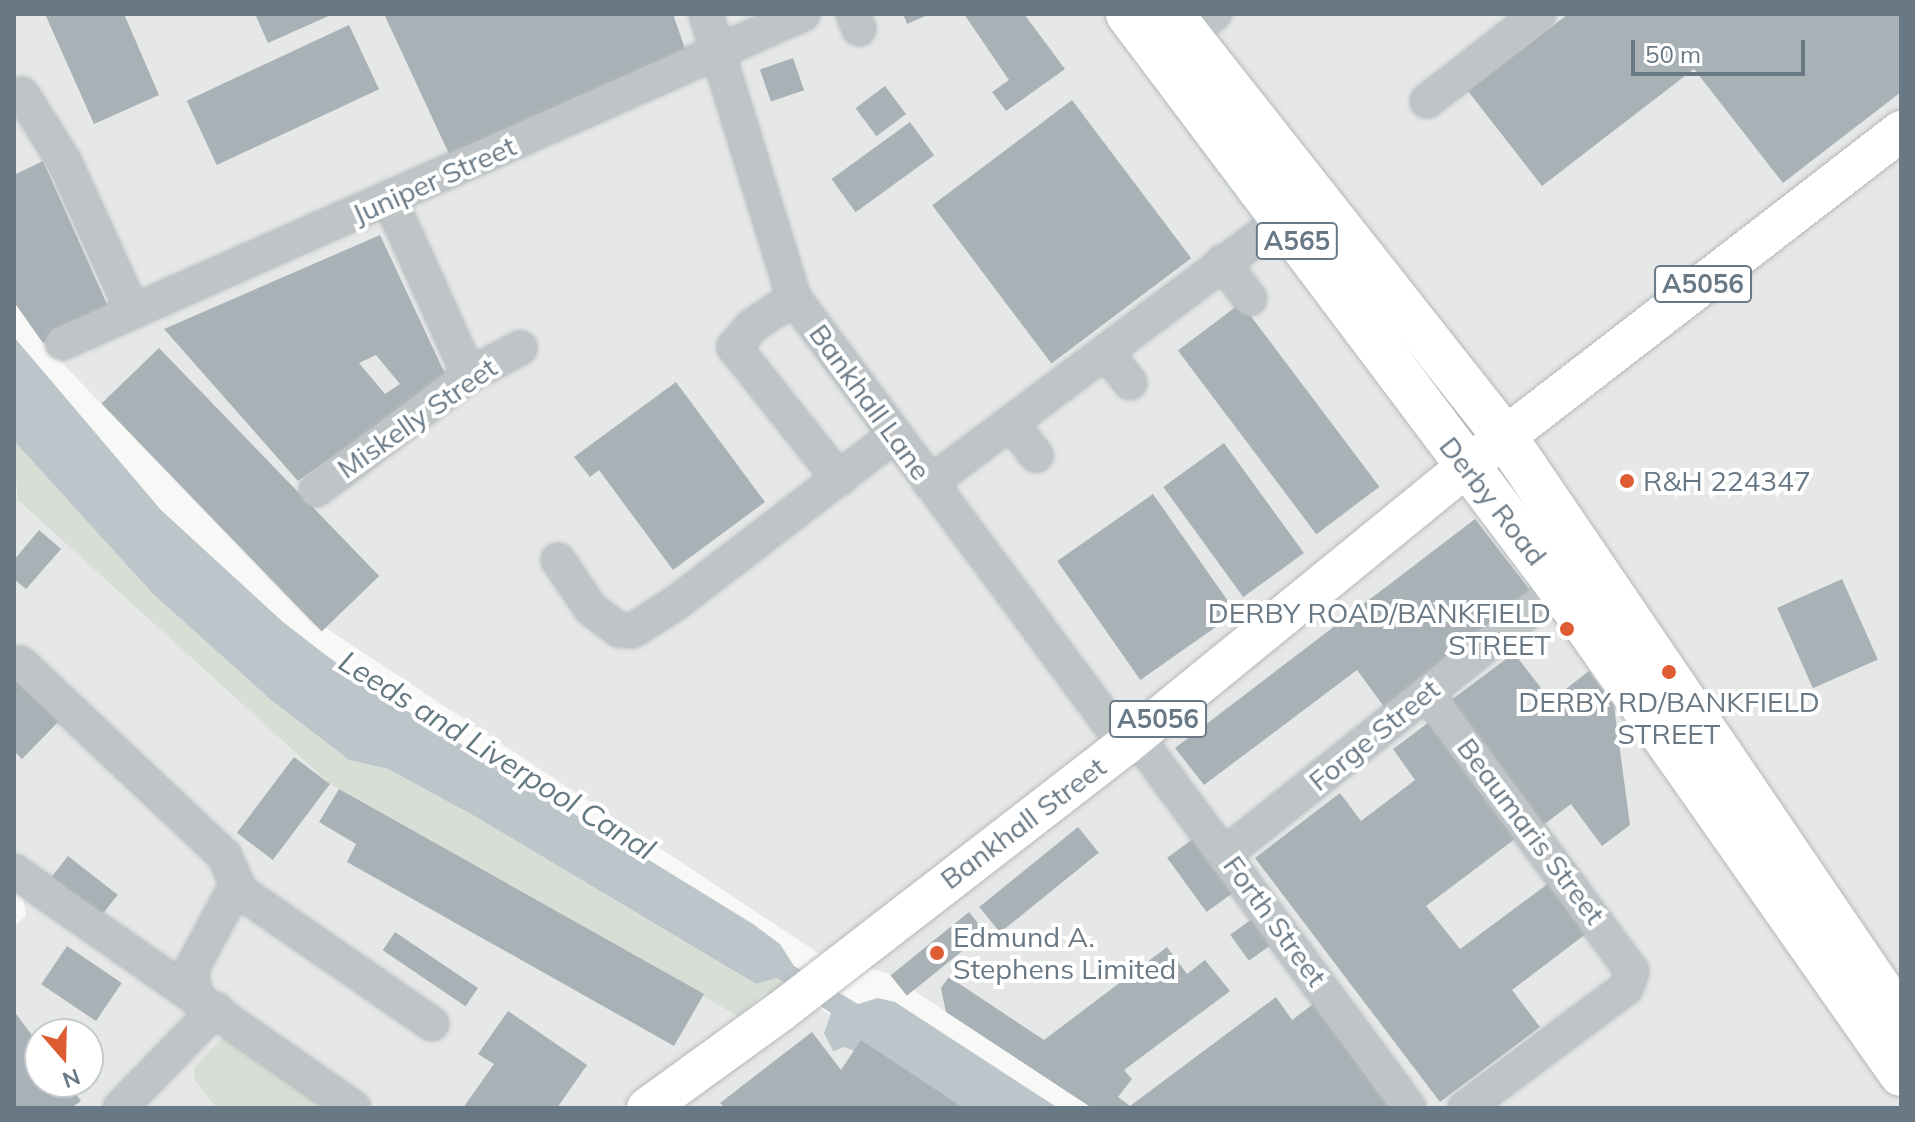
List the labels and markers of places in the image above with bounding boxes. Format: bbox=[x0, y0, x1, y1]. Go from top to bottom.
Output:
place label: R&H 224347 bbox=[1643, 464, 1811, 498]
marker: R&H 224347 bbox=[1618, 472, 1636, 490]
place label: DERBY ROAD/BANKFIELD STREET bbox=[1208, 596, 1551, 662]
marker: DERBY ROAD/BANKFIELD STREET bbox=[1558, 620, 1576, 638]
marker: DERBY RD/BANKFIELD STREET bbox=[1660, 663, 1678, 681]
place label: DERBY RD/BANKFIELD STREET bbox=[1518, 685, 1820, 751]
place label: Edmund A. Stephens Limited bbox=[953, 920, 1176, 986]
marker: Edmund A. Stephens Limited bbox=[928, 944, 946, 962]

